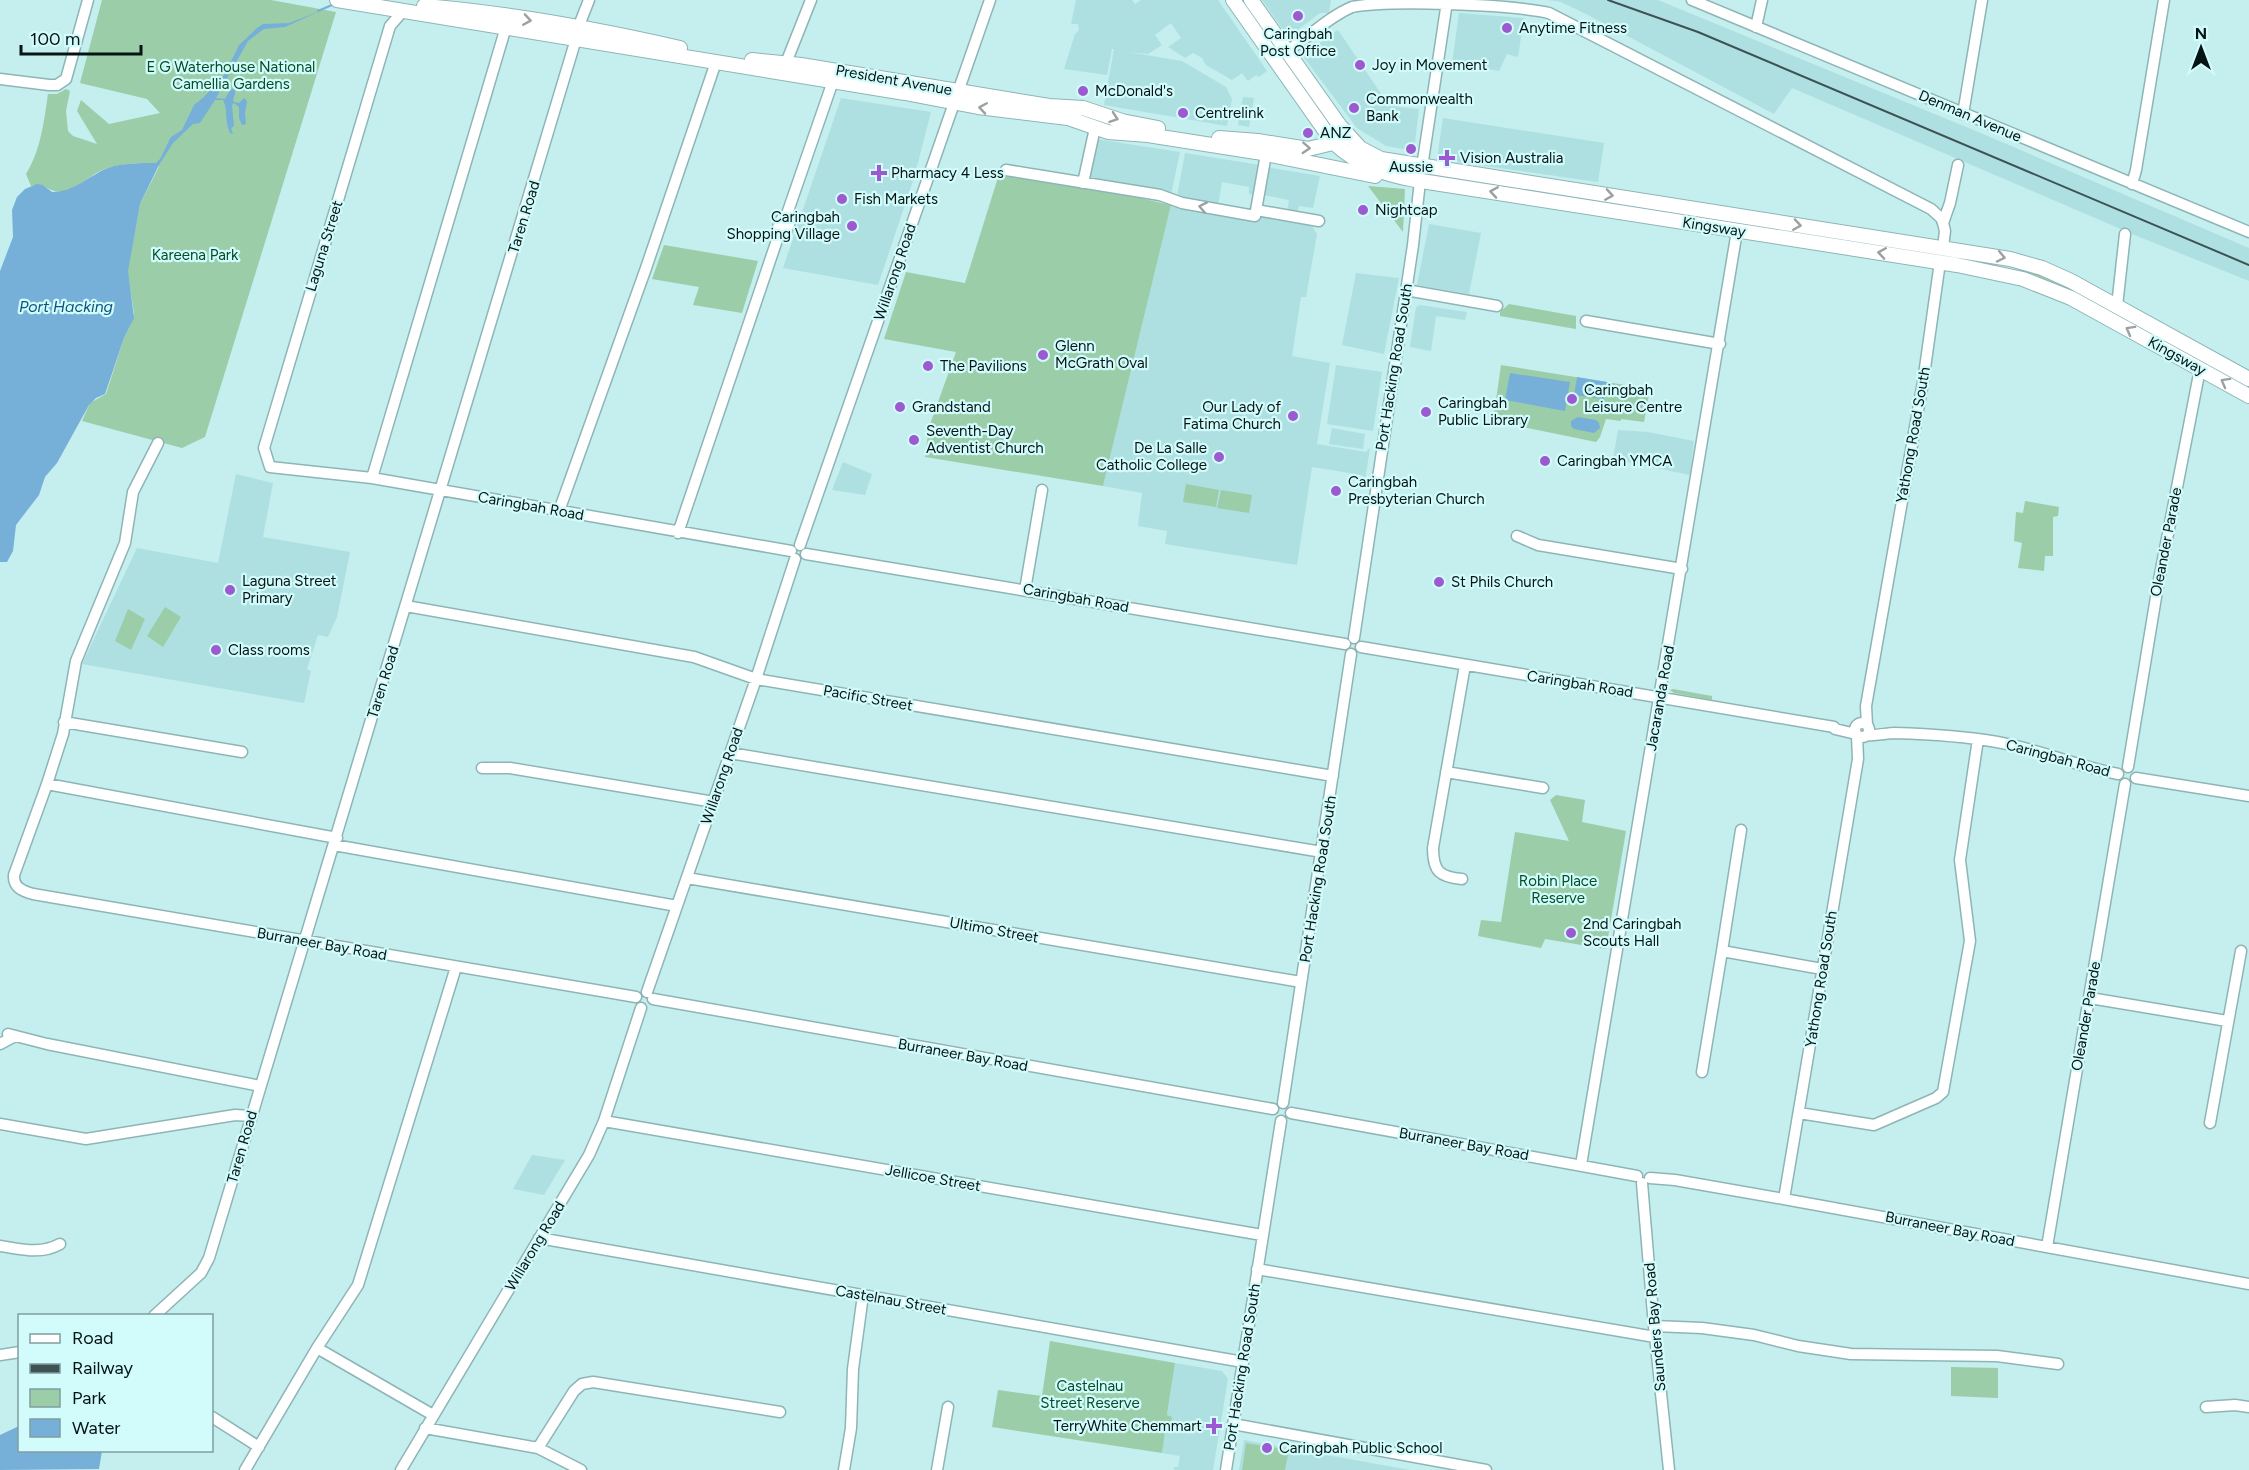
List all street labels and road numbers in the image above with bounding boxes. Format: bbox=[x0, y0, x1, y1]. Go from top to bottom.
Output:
street label: President Avenue bbox=[834, 61, 954, 99]
street label: Denman Avenue bbox=[1916, 86, 2024, 146]
street label: Taren Road bbox=[504, 179, 544, 255]
street label: Laguna Street bbox=[302, 198, 346, 294]
street label: Kingsway bbox=[1681, 213, 1747, 241]
street label: Willarong Road bbox=[870, 221, 920, 323]
street label: Port Hacking Road South bbox=[1372, 282, 1416, 452]
street label: Kingsway bbox=[2145, 333, 2209, 379]
street label: Yathong Road South bbox=[1892, 365, 1934, 505]
street label: Oleander Parade bbox=[2147, 486, 2185, 598]
street label: Caringbah Road bbox=[477, 488, 585, 524]
street label: Caringbah Road bbox=[1022, 580, 1130, 616]
street label: Taren Road bbox=[363, 644, 403, 720]
street label: Jacaranda Road bbox=[1642, 644, 1678, 752]
street label: Caringbah Road bbox=[1526, 667, 1634, 701]
street label: Pacific Street bbox=[822, 681, 915, 715]
street label: Willarong Road bbox=[697, 725, 747, 827]
street label: Caringbah Road bbox=[2004, 735, 2112, 781]
street label: Port Hacking Road South bbox=[1296, 794, 1340, 964]
street label: Yathong Road South bbox=[1801, 909, 1841, 1049]
street label: Ultimo Street bbox=[948, 913, 1040, 947]
street label: Burraneer Bay Road bbox=[256, 924, 388, 964]
street label: Oleander Parade bbox=[2068, 960, 2104, 1072]
street label: Burraneer Bay Road bbox=[897, 1035, 1029, 1075]
street label: Taren Road bbox=[223, 1109, 261, 1185]
street label: Burraneer Bay Road bbox=[1398, 1124, 1530, 1164]
street label: Jellicoe Street bbox=[884, 1161, 982, 1195]
street label: Willarong Road bbox=[501, 1198, 569, 1294]
street label: Burraneer Bay Road bbox=[1884, 1208, 2016, 1250]
street label: Saunders Bay Road bbox=[1640, 1262, 1670, 1392]
street label: Castelnau Street bbox=[834, 1281, 948, 1319]
street label: Port Hacking Road South bbox=[1220, 1282, 1264, 1452]

